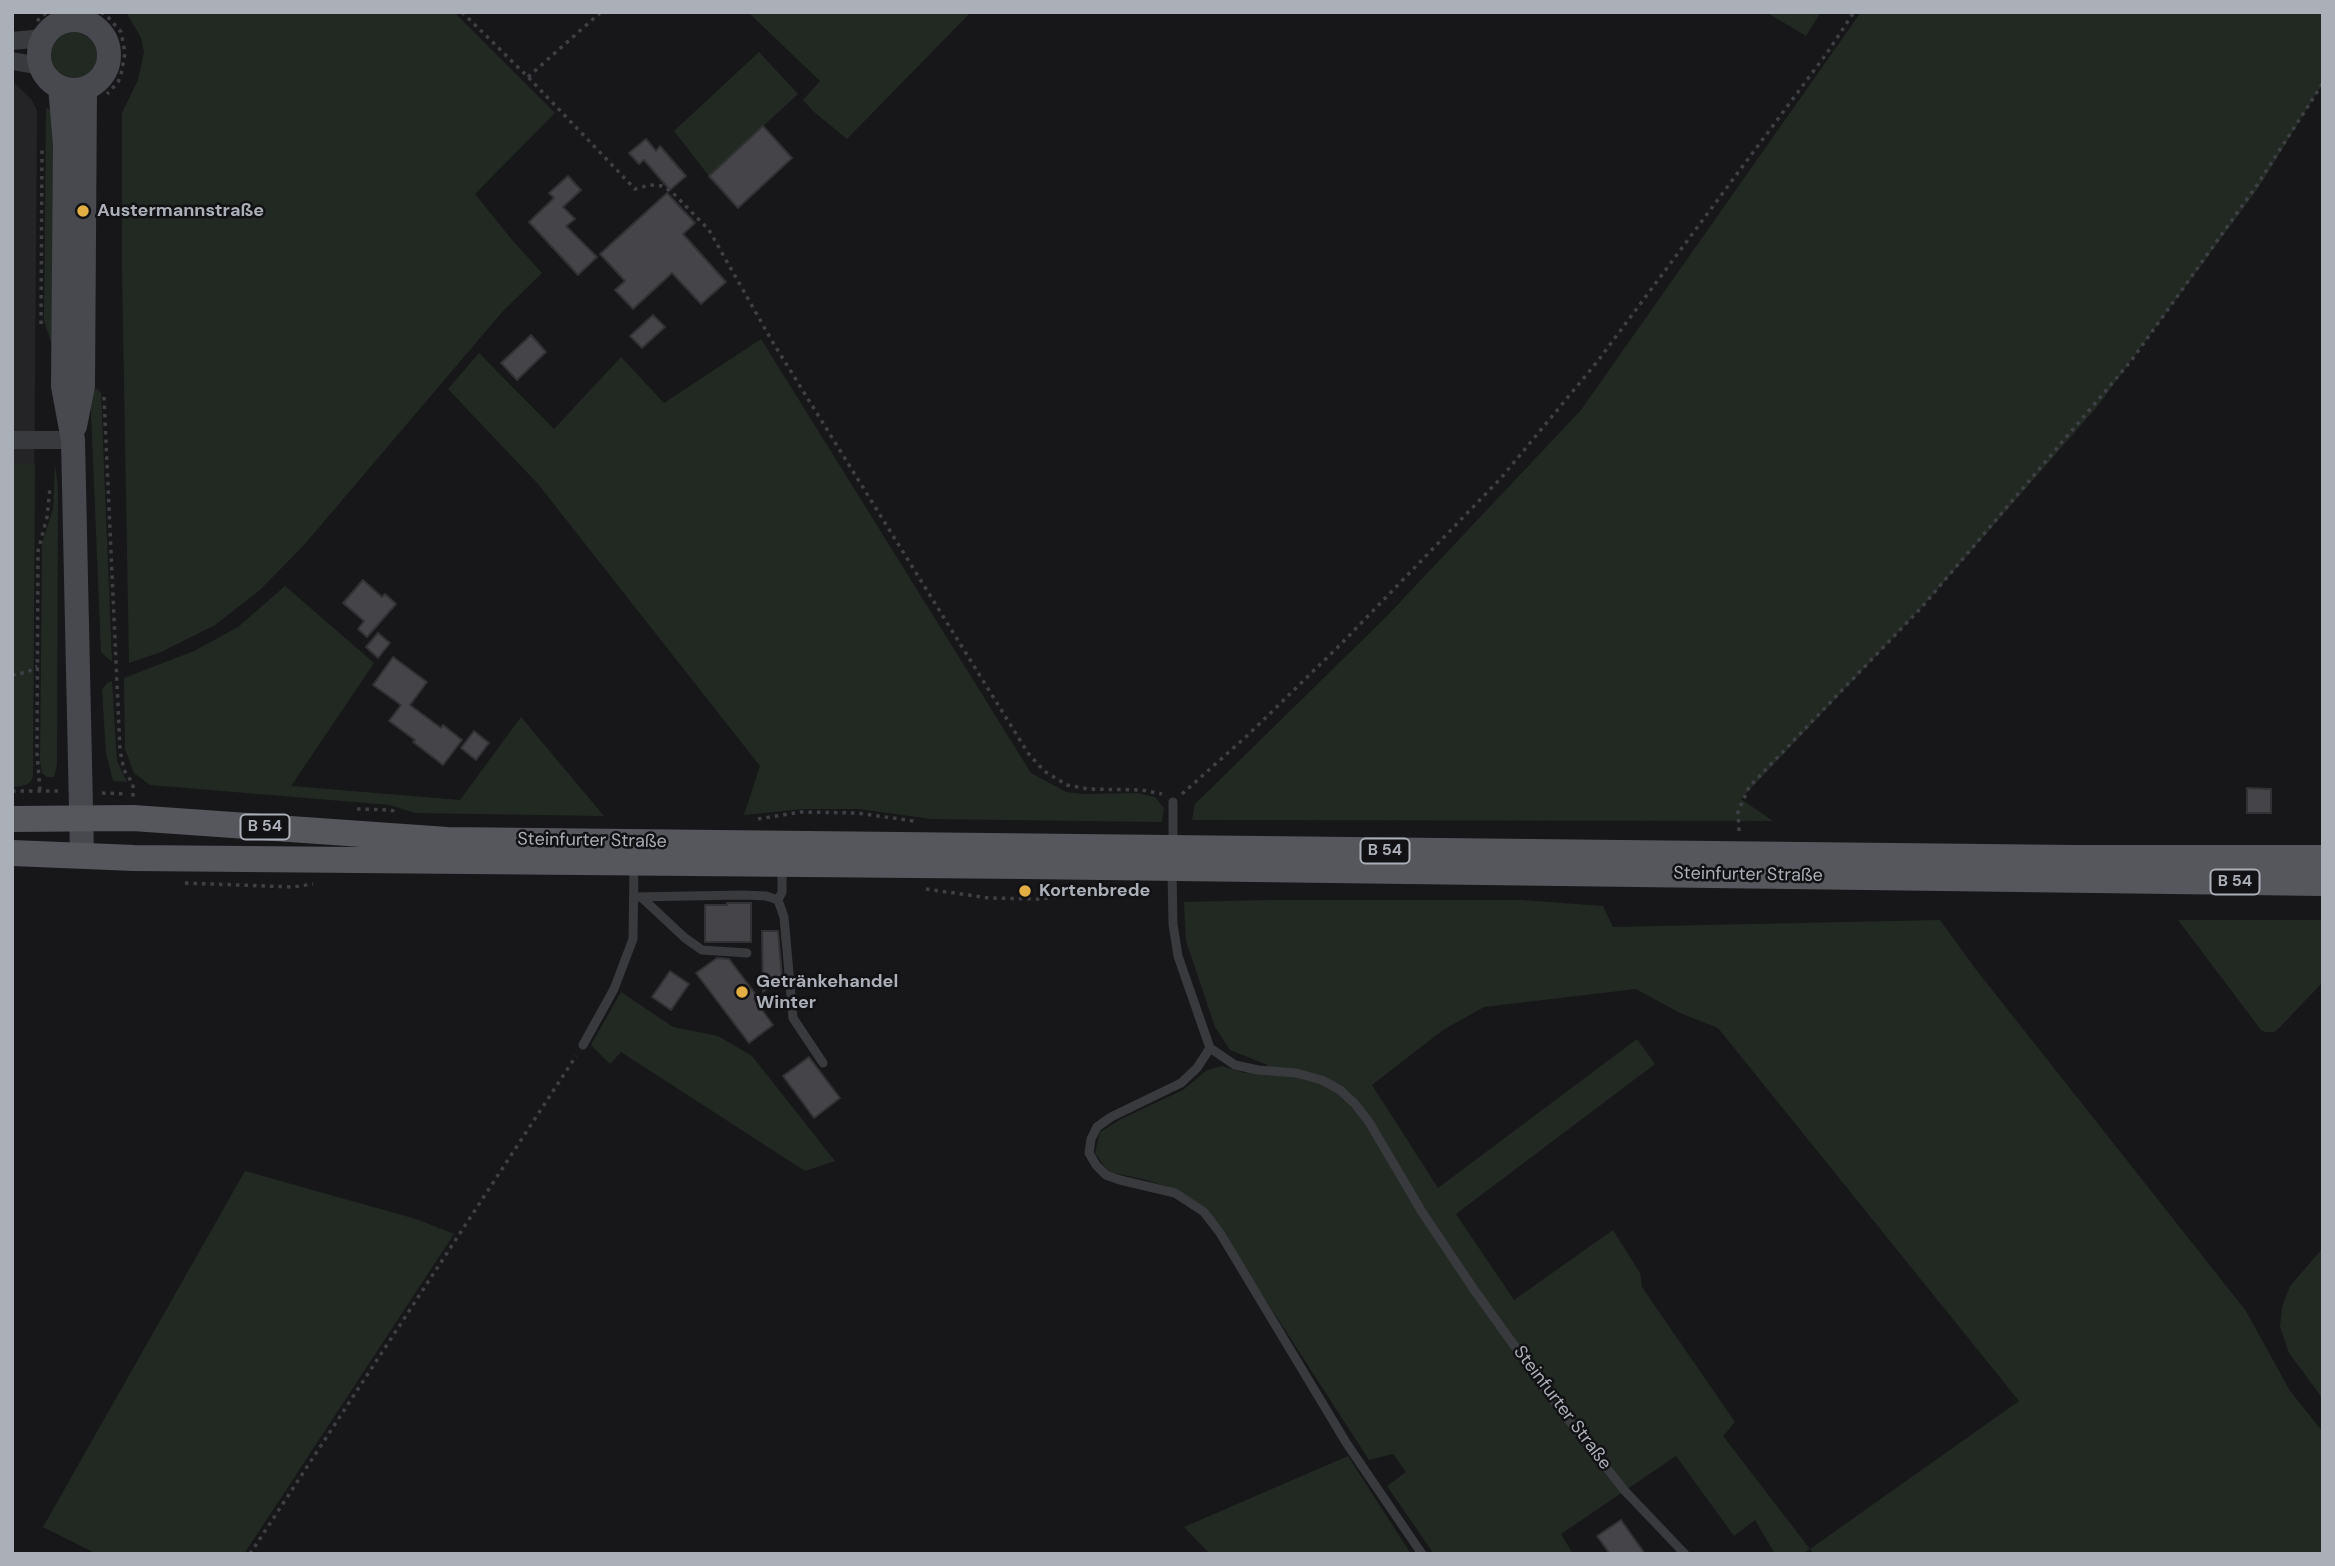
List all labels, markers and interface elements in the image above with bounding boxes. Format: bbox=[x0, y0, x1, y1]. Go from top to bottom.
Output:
place label: Austermannstraße bbox=[97, 200, 264, 222]
marker: Austermannstraße bbox=[75, 203, 91, 219]
road number: B 54 bbox=[240, 814, 290, 840]
street label: Steinfurter Straße bbox=[517, 829, 667, 853]
road number: B 54 bbox=[1360, 838, 1410, 864]
street label: Steinfurter Straße bbox=[1673, 863, 1823, 887]
road number: B 54 bbox=[2210, 870, 2260, 894]
place label: Kortenbrede bbox=[1039, 880, 1150, 902]
marker: Kortenbrede bbox=[1017, 883, 1033, 899]
place label: Getränkehandel Winter bbox=[756, 971, 898, 1014]
marker: Getränkehandel Winter bbox=[734, 984, 750, 1000]
street label: Steinfurter Straße bbox=[1508, 1342, 1616, 1474]

